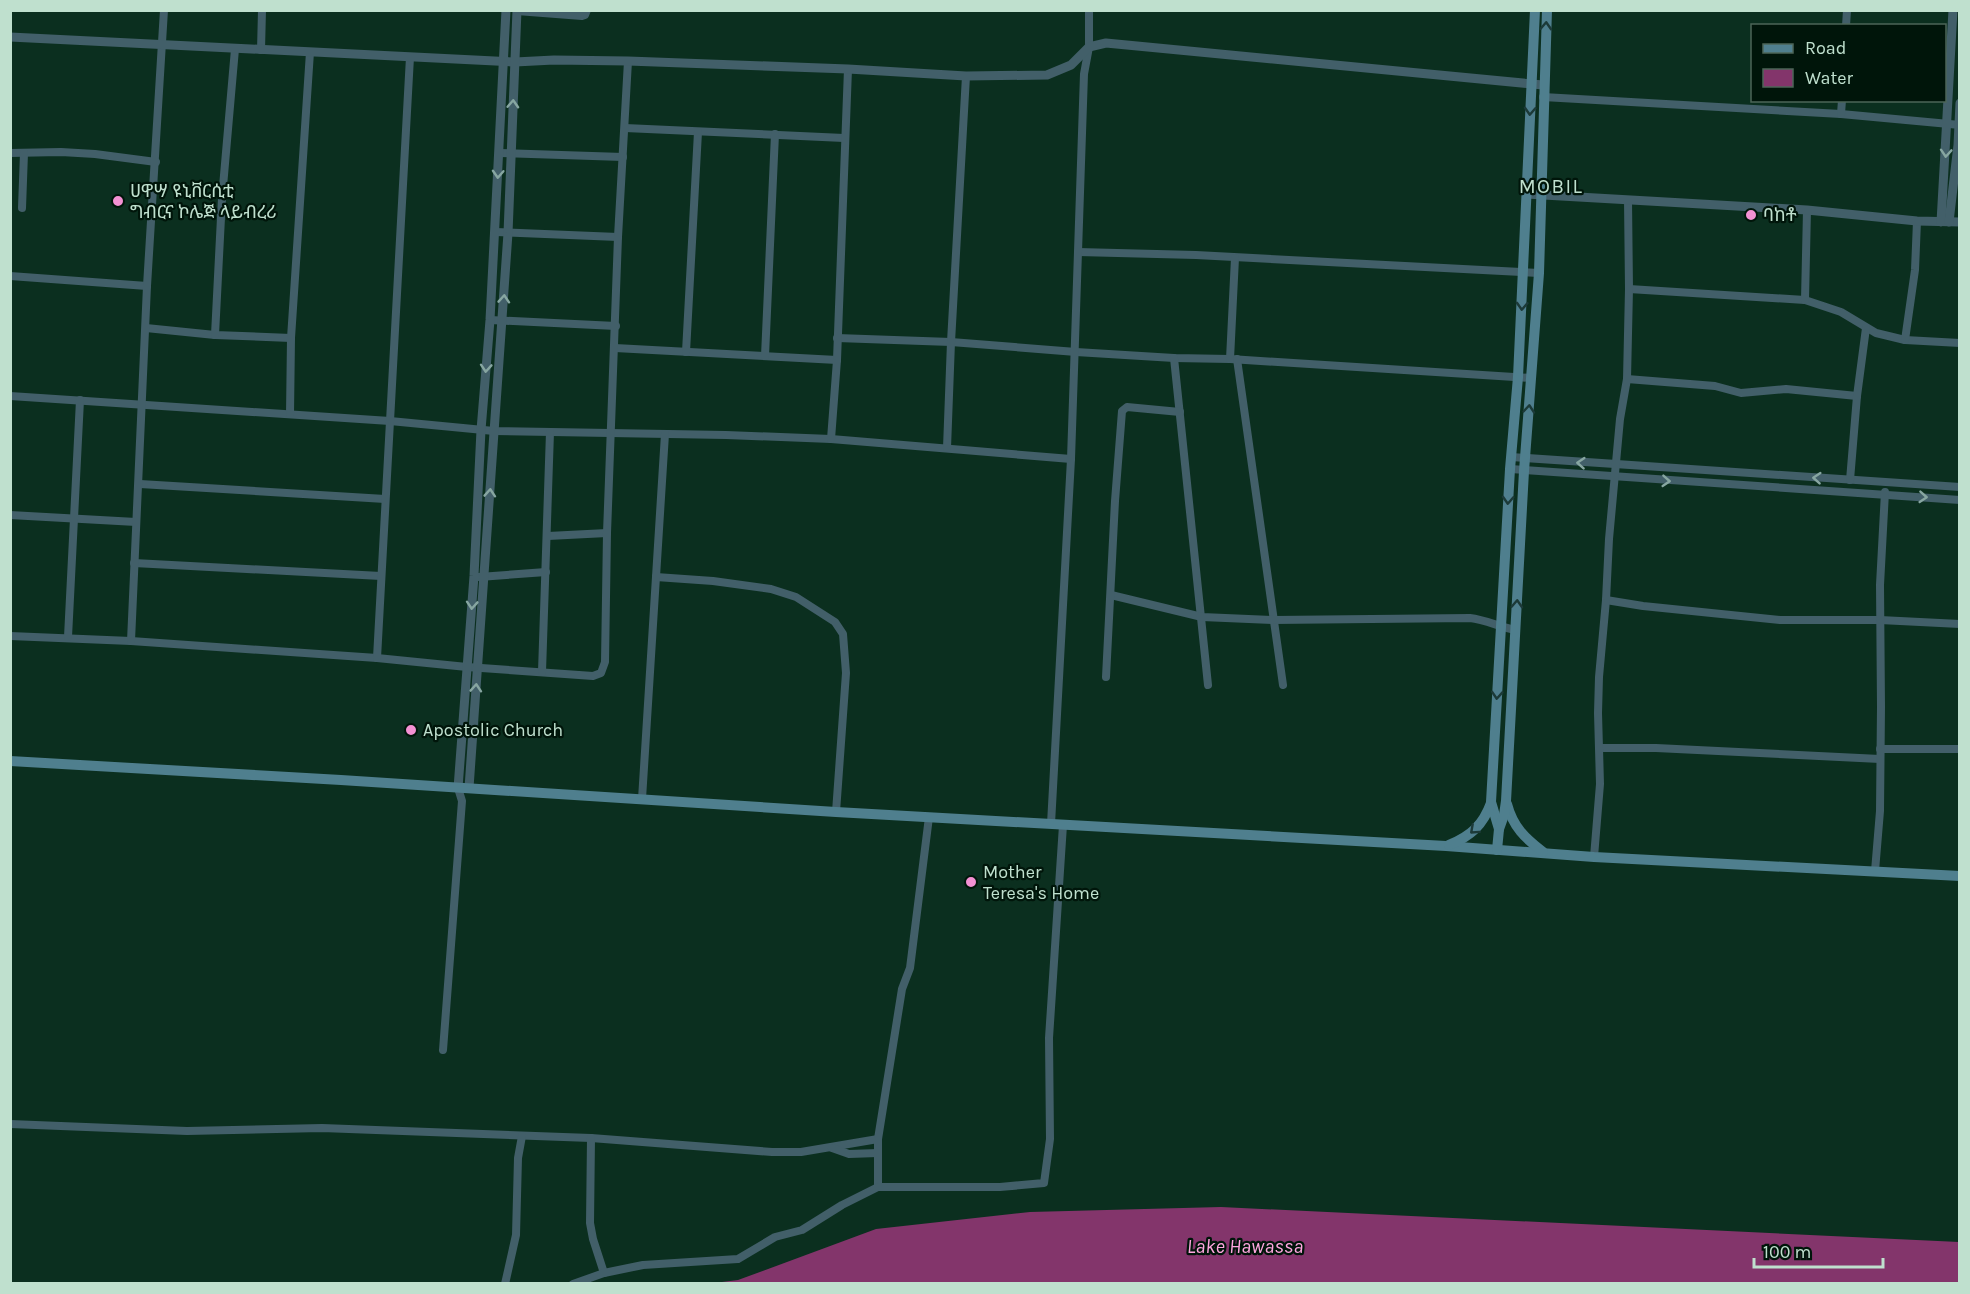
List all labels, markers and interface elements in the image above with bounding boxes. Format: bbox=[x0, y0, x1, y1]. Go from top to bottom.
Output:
one-way arrow bbox=[1540, 21, 1553, 30]
legend bbox=[1751, 24, 1946, 102]
text: Road bbox=[1805, 37, 1846, 59]
text: Water bbox=[1805, 67, 1853, 89]
one-way arrow bbox=[506, 100, 519, 109]
one-way arrow bbox=[1524, 106, 1537, 115]
one-way arrow bbox=[1940, 148, 1953, 157]
one-way arrow bbox=[491, 169, 504, 178]
district label: MOBIL bbox=[1519, 175, 1583, 198]
place label: ሀዋሣ ዩኒቨርሲቲ ግብርና ኮሌጅ ላይብረሪ bbox=[130, 180, 277, 223]
marker: ሀዋሣ ዩኒቨርሲቲ ግብርና ኮሌጅ ላይብረሪ bbox=[111, 194, 125, 208]
place label: ባከቶ bbox=[1763, 204, 1797, 226]
marker: ባከቶ bbox=[1744, 208, 1758, 222]
one-way arrow bbox=[497, 294, 510, 303]
one-way arrow bbox=[1515, 301, 1528, 310]
one-way arrow bbox=[480, 364, 493, 373]
one-way arrow bbox=[1522, 405, 1535, 414]
one-way arrow bbox=[1576, 456, 1585, 469]
one-way arrow bbox=[1813, 472, 1822, 485]
one-way arrow bbox=[1661, 474, 1670, 487]
one-way arrow bbox=[484, 489, 497, 498]
one-way arrow bbox=[1919, 491, 1928, 504]
one-way arrow bbox=[1502, 496, 1515, 505]
one-way arrow bbox=[466, 600, 479, 610]
one-way arrow bbox=[1511, 600, 1524, 609]
one-way arrow bbox=[469, 683, 482, 692]
one-way arrow bbox=[1491, 690, 1504, 699]
place label: Apostolic Church bbox=[423, 719, 563, 741]
marker: Apostolic Church bbox=[404, 723, 418, 737]
one-way arrow bbox=[1470, 823, 1481, 834]
place label: Mother Teresa's Home bbox=[983, 861, 1099, 904]
marker: Mother Teresa's Home bbox=[964, 875, 978, 889]
scale bar bbox=[1754, 1231, 1883, 1269]
water label: Lake Hawassa bbox=[1187, 1235, 1303, 1258]
text: 100 m bbox=[1763, 1241, 1811, 1263]

